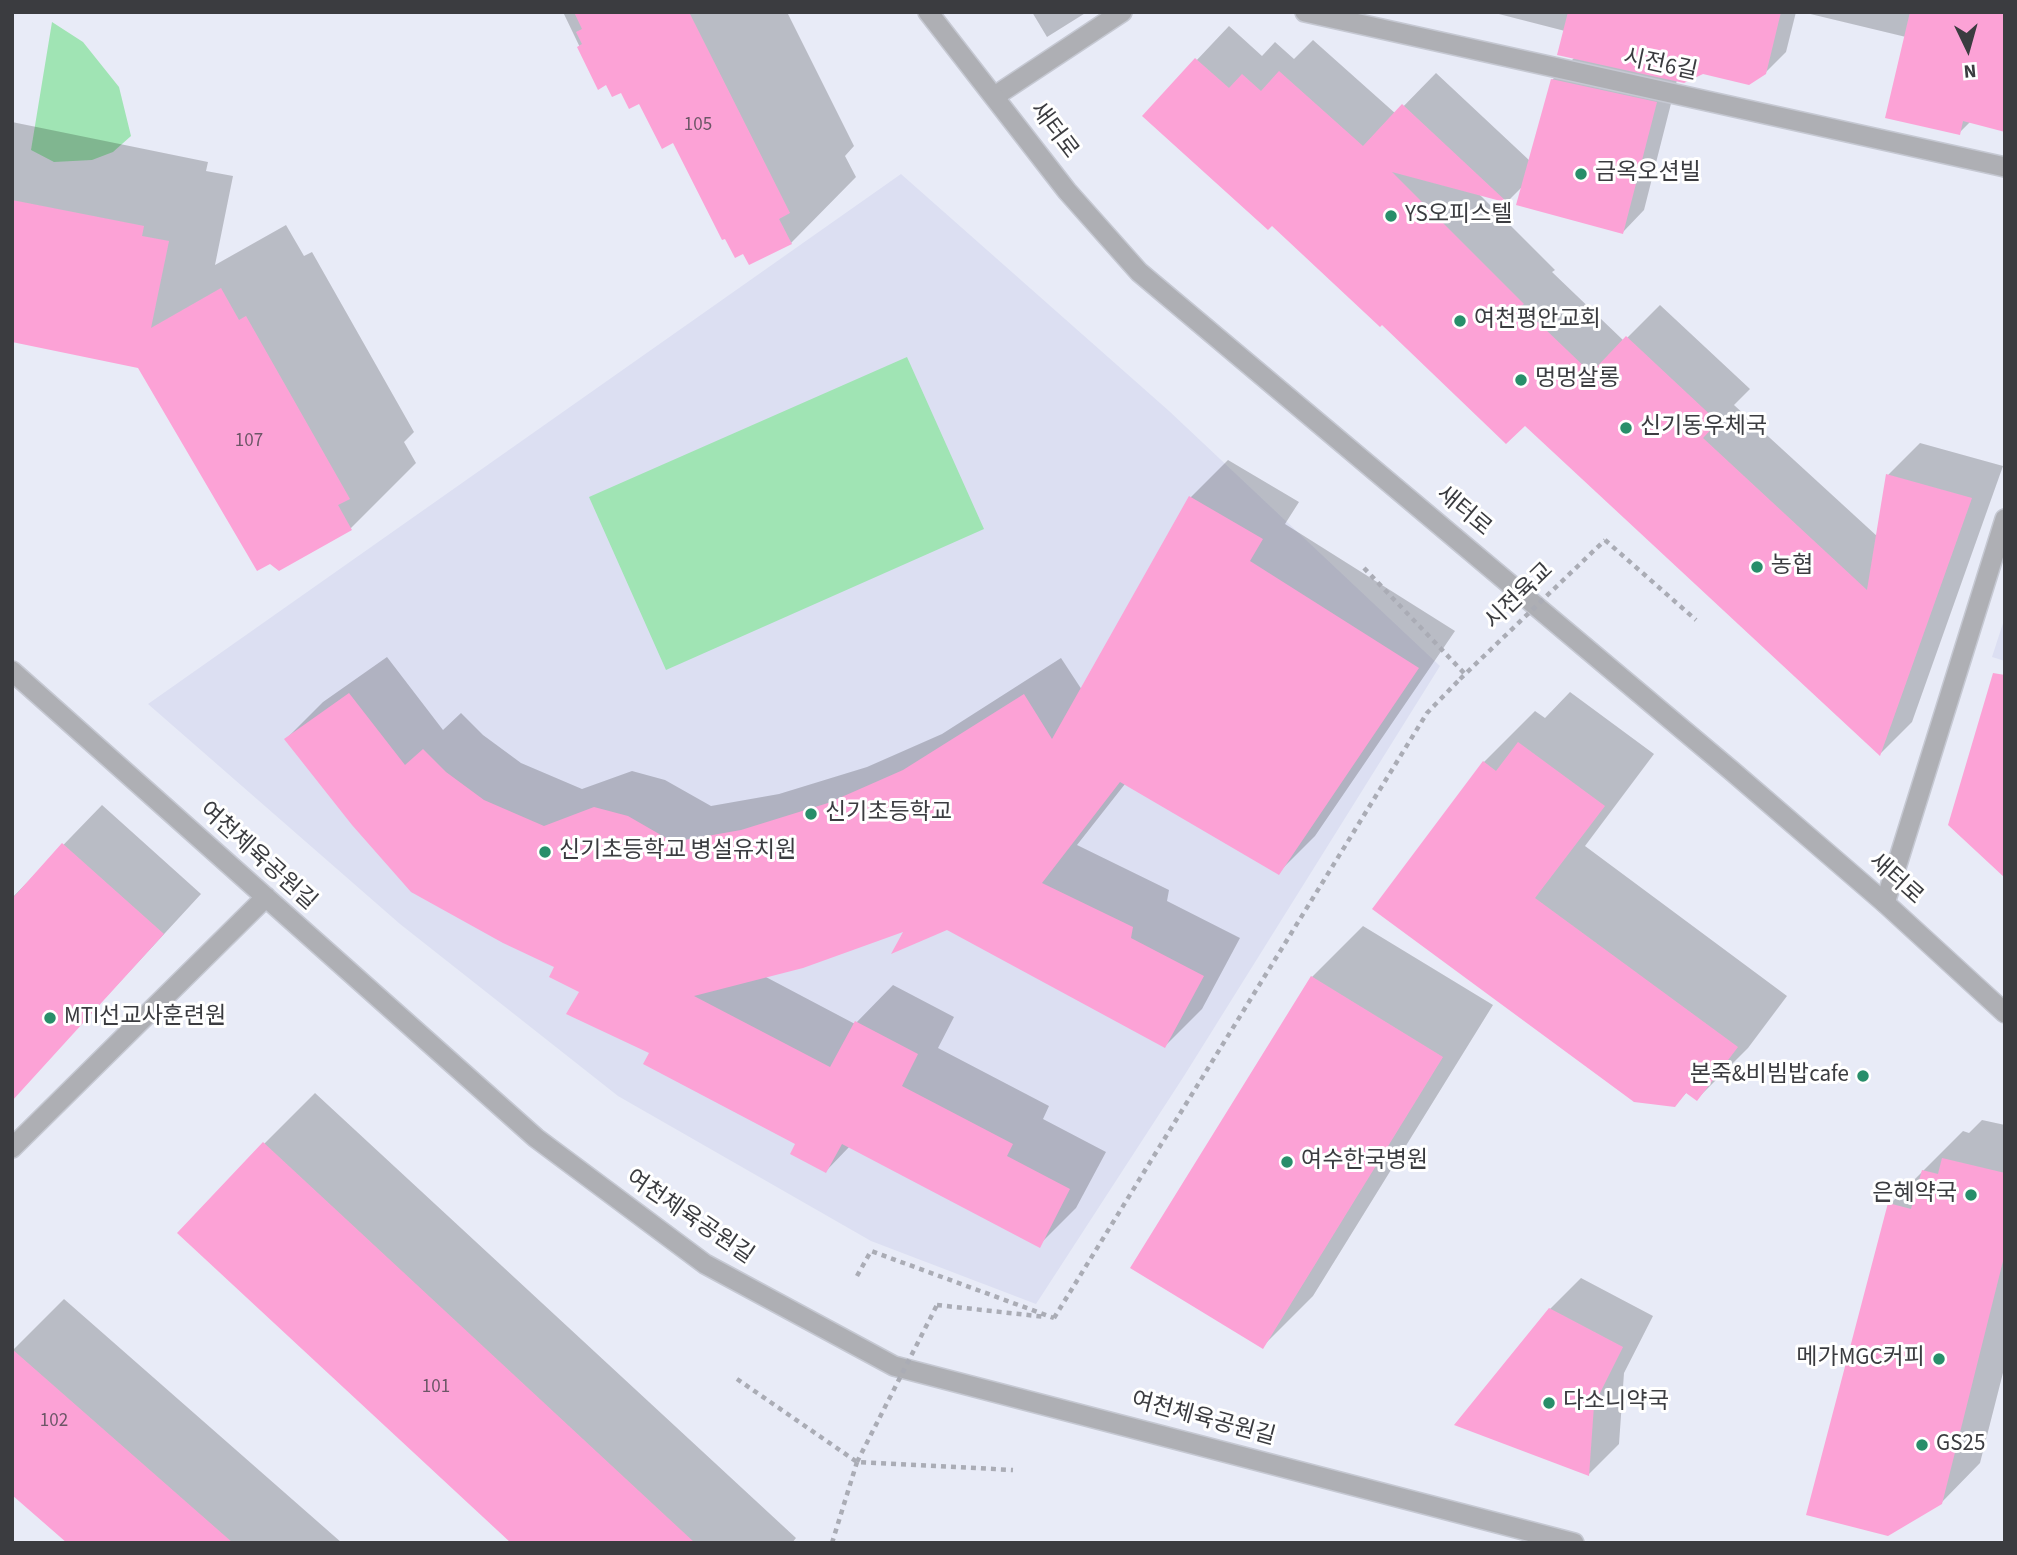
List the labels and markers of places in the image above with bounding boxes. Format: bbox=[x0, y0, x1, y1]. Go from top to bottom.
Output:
place label: 금옥오션빌 bbox=[1595, 160, 1701, 188]
marker: 금옥오션빌 bbox=[1573, 166, 1589, 182]
place label: YS오피스텔 bbox=[1405, 202, 1512, 230]
marker: YS오피스텔 bbox=[1383, 208, 1399, 224]
place label: 여천평안교회 bbox=[1474, 307, 1601, 335]
marker: 여천평안교회 bbox=[1452, 313, 1468, 329]
place label: 멍멍살롱 bbox=[1535, 366, 1620, 394]
marker: 멍멍살롱 bbox=[1513, 372, 1529, 388]
place label: 신기동우체국 bbox=[1640, 414, 1767, 442]
marker: 신기동우체국 bbox=[1618, 420, 1634, 436]
place label: 농협 bbox=[1771, 553, 1813, 581]
marker: 농협 bbox=[1749, 559, 1765, 575]
place label: 신기초등학교 bbox=[825, 800, 952, 828]
marker: 신기초등학교 bbox=[803, 806, 819, 822]
place label: 신기초등학교 병설유치원 bbox=[559, 838, 796, 866]
marker: 신기초등학교 병설유치원 bbox=[537, 844, 553, 860]
place label: MTI선교사훈련원 bbox=[64, 1004, 226, 1032]
marker: MTI선교사훈련원 bbox=[42, 1010, 58, 1026]
place label: 본죽&비빔밥cafe bbox=[1689, 1062, 1849, 1090]
marker: 본죽&비빔밥cafe bbox=[1855, 1068, 1871, 1084]
place label: 여수한국병원 bbox=[1301, 1148, 1428, 1176]
marker: 여수한국병원 bbox=[1279, 1154, 1295, 1170]
place label: 은혜약국 bbox=[1872, 1181, 1957, 1209]
marker: 은혜약국 bbox=[1963, 1187, 1979, 1203]
place label: 메가MGC커피 bbox=[1796, 1345, 1925, 1373]
marker: 메가MGC커피 bbox=[1931, 1351, 1947, 1367]
place label: 다소니약국 bbox=[1563, 1389, 1669, 1417]
marker: 다소니약국 bbox=[1541, 1395, 1557, 1411]
place label: GS25 bbox=[1936, 1431, 1985, 1459]
marker: GS25 bbox=[1914, 1437, 1930, 1453]

